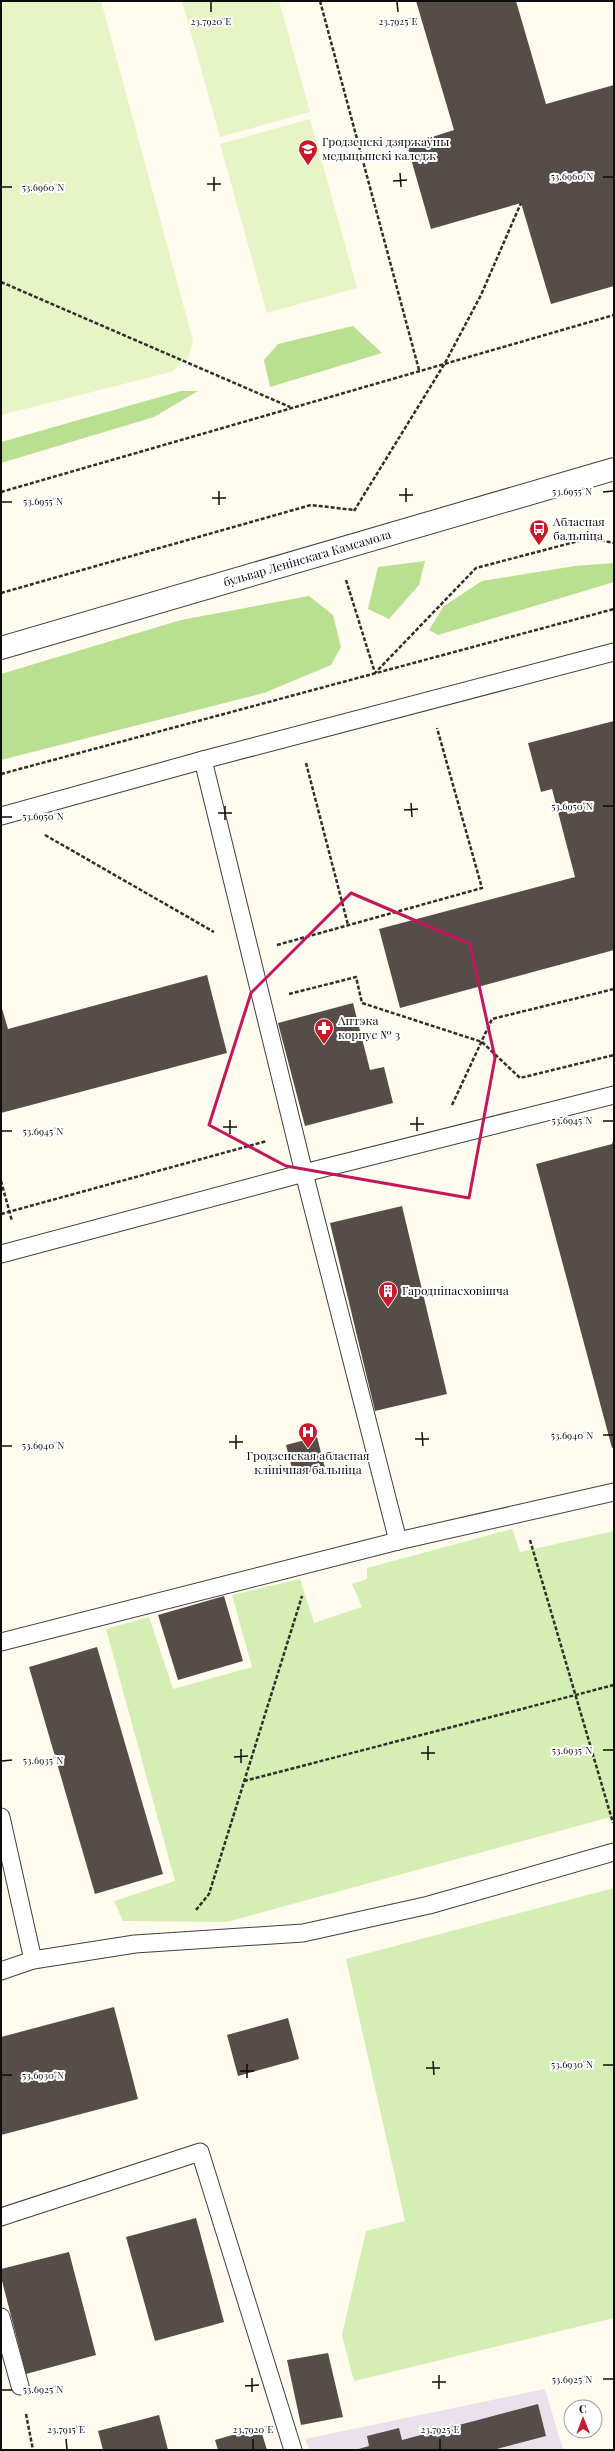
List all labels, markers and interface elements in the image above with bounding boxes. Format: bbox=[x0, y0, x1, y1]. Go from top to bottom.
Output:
text: 23.7920°E bbox=[191, 14, 231, 28]
text: 23.7925°E bbox=[378, 14, 418, 28]
place label: Гродзенскі дзяржаўны медыцынскі каледж bbox=[322, 133, 449, 163]
school or university icon: Гродзенскі дзяржаўны медыцынскі каледж bbox=[297, 138, 319, 166]
text: 53.6960°N bbox=[551, 169, 593, 183]
text: 53.6960°N bbox=[22, 180, 64, 194]
text: 53.6955°N bbox=[552, 484, 592, 498]
text: 53.6955°N bbox=[23, 494, 63, 508]
place label: Абласная бальніца bbox=[552, 513, 605, 543]
bus stop icon: Абласная бальніца bbox=[528, 518, 550, 546]
street label: бульвар Ленінскага Камсамола bbox=[221, 526, 393, 590]
text: 53.6950°N bbox=[551, 799, 593, 813]
text: 53.6950°N bbox=[22, 809, 64, 823]
place label: Аптэка корпус № 3 bbox=[337, 1012, 400, 1042]
pharmacy icon: Аптэка корпус № 3 bbox=[313, 1017, 335, 1045]
text: 53.6945°N bbox=[552, 1113, 592, 1127]
text: 53.6945°N bbox=[23, 1124, 63, 1138]
building icon: Гароднінасховішча bbox=[377, 1280, 399, 1308]
place label: Гароднінасховішча bbox=[402, 1282, 509, 1298]
hospital icon: Гродзенская абласная клінічная бальніца bbox=[297, 1421, 319, 1449]
text: 53.6940°N bbox=[551, 1428, 593, 1442]
text: 53.6940°N bbox=[22, 1438, 64, 1452]
place label: Гродзенская абласная клінічная бальніца bbox=[247, 1447, 370, 1477]
text: 53.6935°N bbox=[552, 1743, 592, 1757]
text: 53.6935°N bbox=[23, 1753, 63, 1767]
text: 53.6930°N bbox=[551, 2057, 593, 2071]
text: 53.6930°N bbox=[22, 2068, 64, 2082]
text: 53.6925°N bbox=[552, 2372, 592, 2386]
text: 53.6925°N bbox=[23, 2382, 63, 2396]
north arrow bbox=[563, 2399, 603, 2439]
text: С bbox=[579, 2401, 587, 2416]
text: 23.7915°E bbox=[47, 2422, 85, 2436]
text: 23.7920°E bbox=[233, 2422, 273, 2436]
text: 23.7925°E bbox=[420, 2422, 460, 2436]

